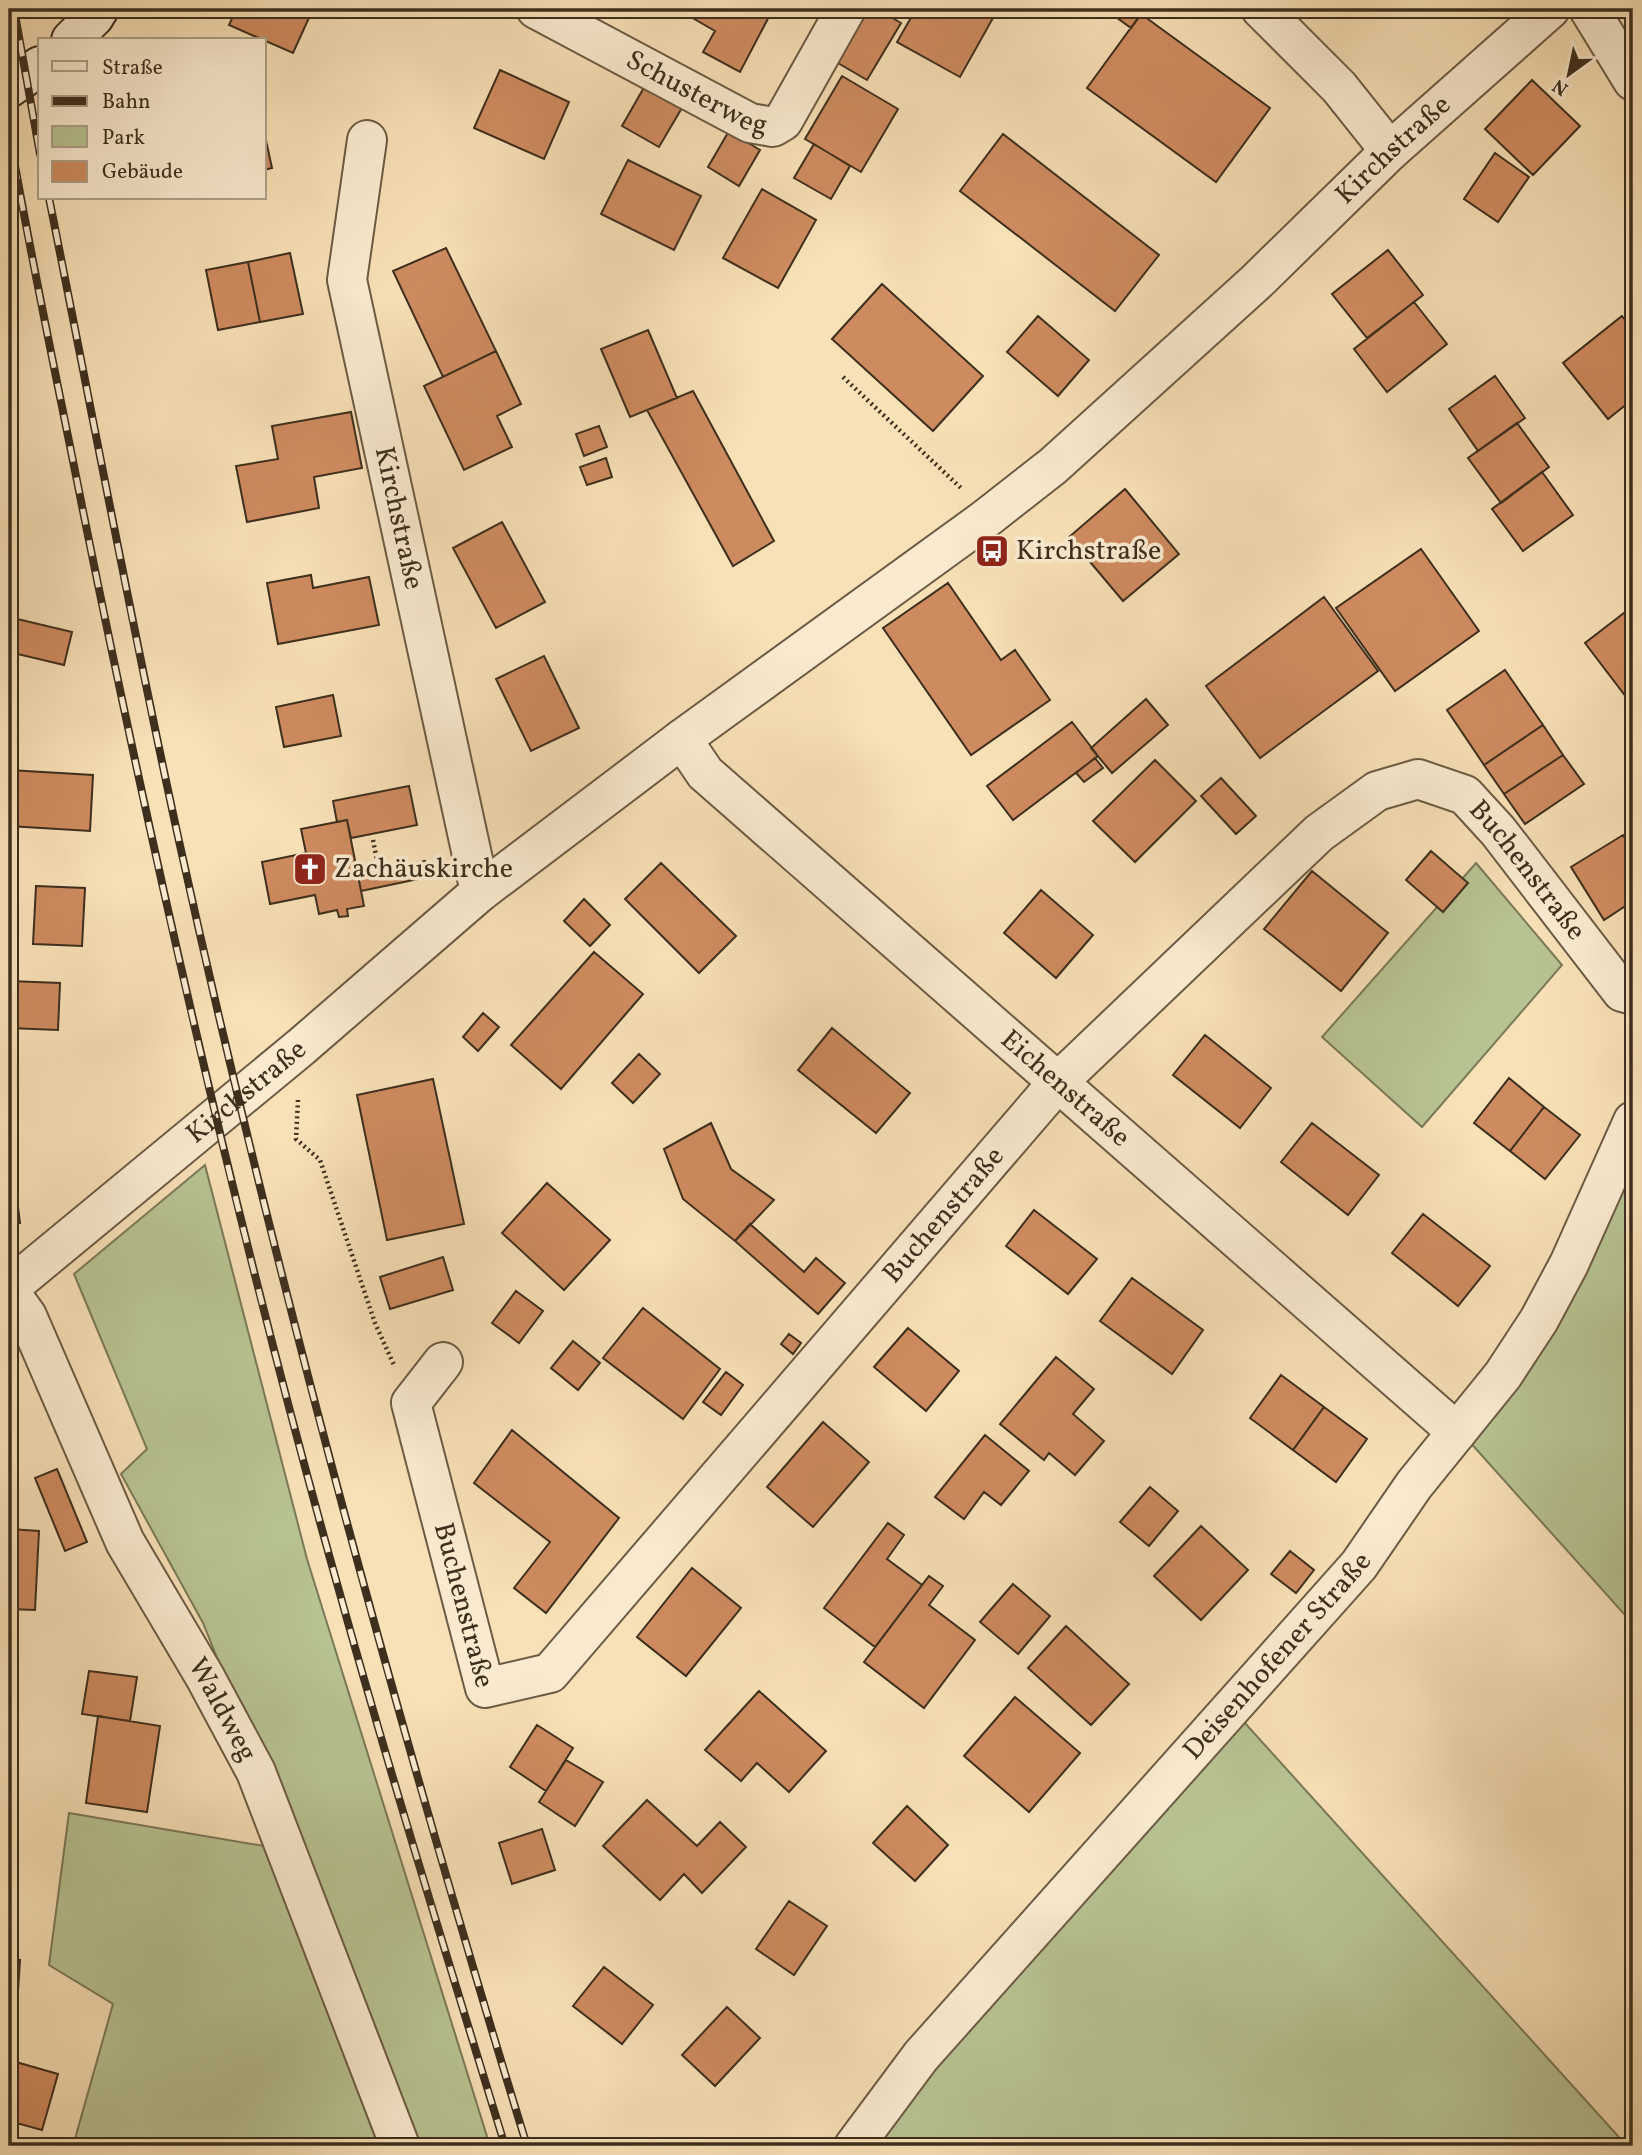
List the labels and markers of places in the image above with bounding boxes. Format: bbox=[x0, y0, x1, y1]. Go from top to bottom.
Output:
bus stop icon: Kirchstraße bbox=[973, 532, 1011, 570]
place label: Kirchstraße bbox=[1016, 532, 1161, 571]
church icon: Zachäuskirche bbox=[291, 850, 329, 888]
place label: Zachäuskirche bbox=[334, 850, 513, 889]

